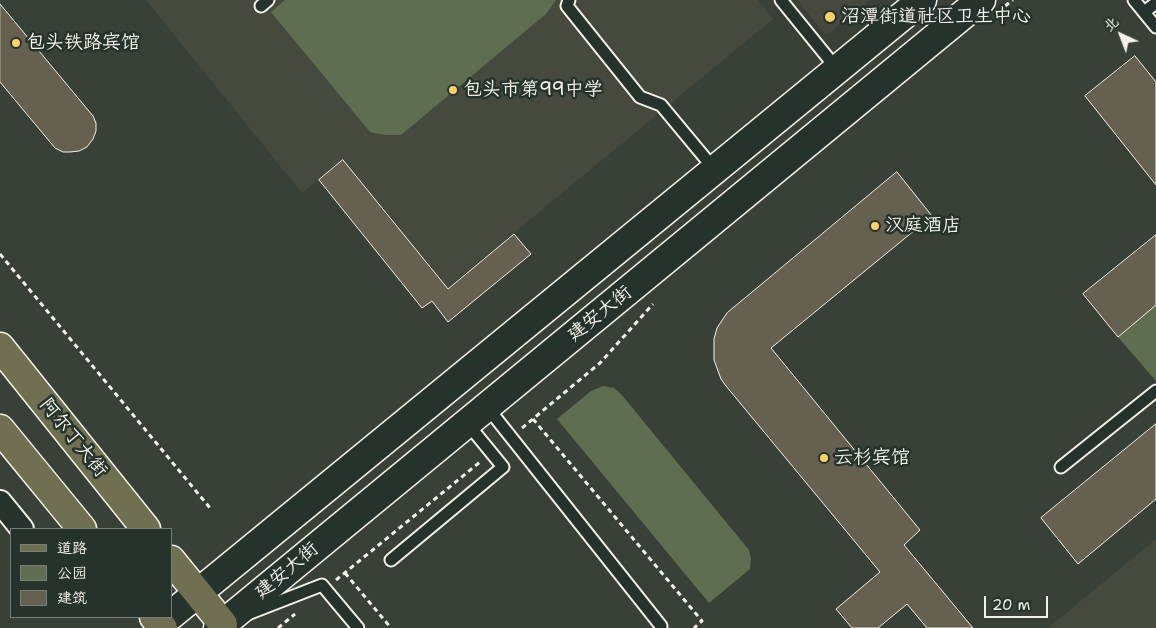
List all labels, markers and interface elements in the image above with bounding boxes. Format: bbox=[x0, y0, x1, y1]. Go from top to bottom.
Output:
place label: 沼潭街道社区卫生中心 bbox=[841, 6, 1031, 28]
marker: 沼潭街道社区卫生中心 bbox=[823, 10, 837, 24]
north arrow bbox=[1096, 10, 1146, 60]
text: 北 bbox=[1100, 13, 1122, 35]
place label: 包头铁路宾馆 bbox=[26, 32, 140, 54]
marker: 包头铁路宾馆 bbox=[10, 37, 22, 49]
place label: 包头市第99中学 bbox=[463, 79, 603, 101]
marker: 包头市第99中学 bbox=[447, 84, 459, 96]
place label: 汉庭酒店 bbox=[885, 215, 961, 237]
marker: 汉庭酒店 bbox=[869, 220, 881, 232]
street label: 建安大街 bbox=[563, 281, 637, 347]
street label: 阿尔丁大街 bbox=[34, 394, 112, 482]
place label: 云杉宾馆 bbox=[834, 447, 910, 469]
marker: 云杉宾馆 bbox=[818, 452, 830, 464]
legend bbox=[10, 528, 172, 618]
text: 道路 bbox=[57, 538, 87, 558]
street label: 建安大街 bbox=[251, 538, 323, 604]
text: 公园 bbox=[57, 563, 87, 583]
scale bar bbox=[986, 586, 1050, 618]
text: 建筑 bbox=[57, 588, 87, 608]
text: 20 m bbox=[992, 595, 1031, 615]

